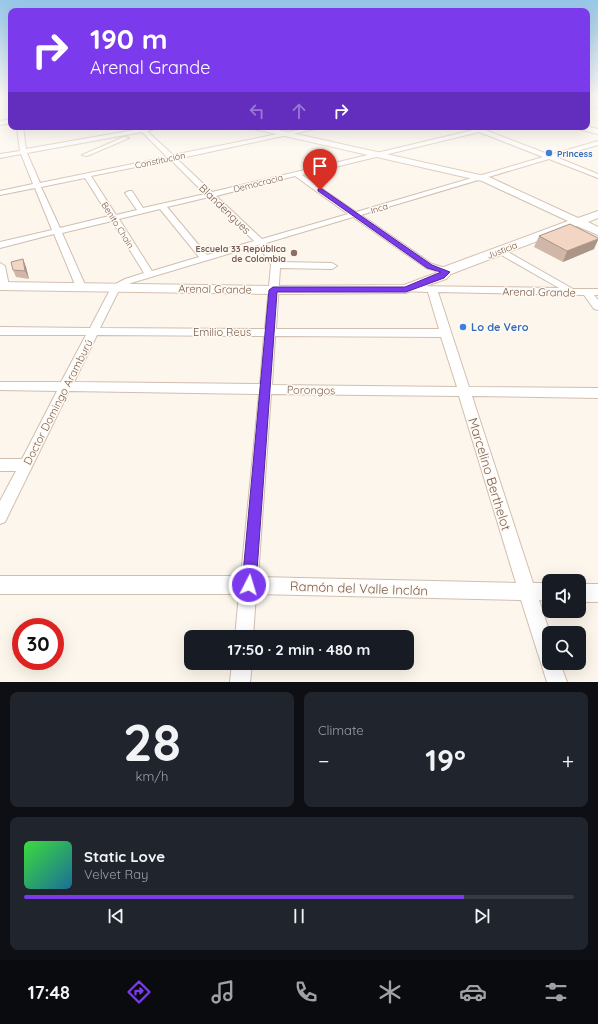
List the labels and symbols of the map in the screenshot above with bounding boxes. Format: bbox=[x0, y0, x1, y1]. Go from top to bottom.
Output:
marker: Princess bbox=[544, 148, 554, 158]
place label: Princess bbox=[557, 148, 593, 159]
street label: Constitución bbox=[134, 149, 186, 171]
pin bbox=[303, 149, 337, 190]
street label: Democracia bbox=[232, 172, 284, 194]
street label: Blandengues bbox=[196, 181, 254, 237]
street label: Benito Chain bbox=[99, 200, 137, 250]
street label: Inca bbox=[369, 200, 389, 216]
street label: Justicia bbox=[485, 239, 519, 261]
place label: Escuela 33 República de Colombia bbox=[196, 243, 286, 264]
marker: Escuela 33 República de Colombia bbox=[289, 248, 299, 258]
street label: Arenal Grande bbox=[178, 281, 252, 297]
street label: Arenal Grande bbox=[502, 284, 576, 300]
place label: Lo de Vero bbox=[471, 320, 529, 334]
marker: Lo de Vero bbox=[458, 322, 468, 332]
street label: Emilio Reus bbox=[193, 325, 251, 339]
street label: Doctor Domingo Aramburú bbox=[20, 337, 96, 467]
street label: Porongos bbox=[287, 383, 335, 397]
street label: Marcelino Berthelot bbox=[465, 416, 515, 532]
position arrow bbox=[228, 564, 270, 606]
street label: Ramón del Valle Inclán bbox=[290, 578, 428, 598]
speed limit sign: 30 bbox=[12, 618, 64, 670]

